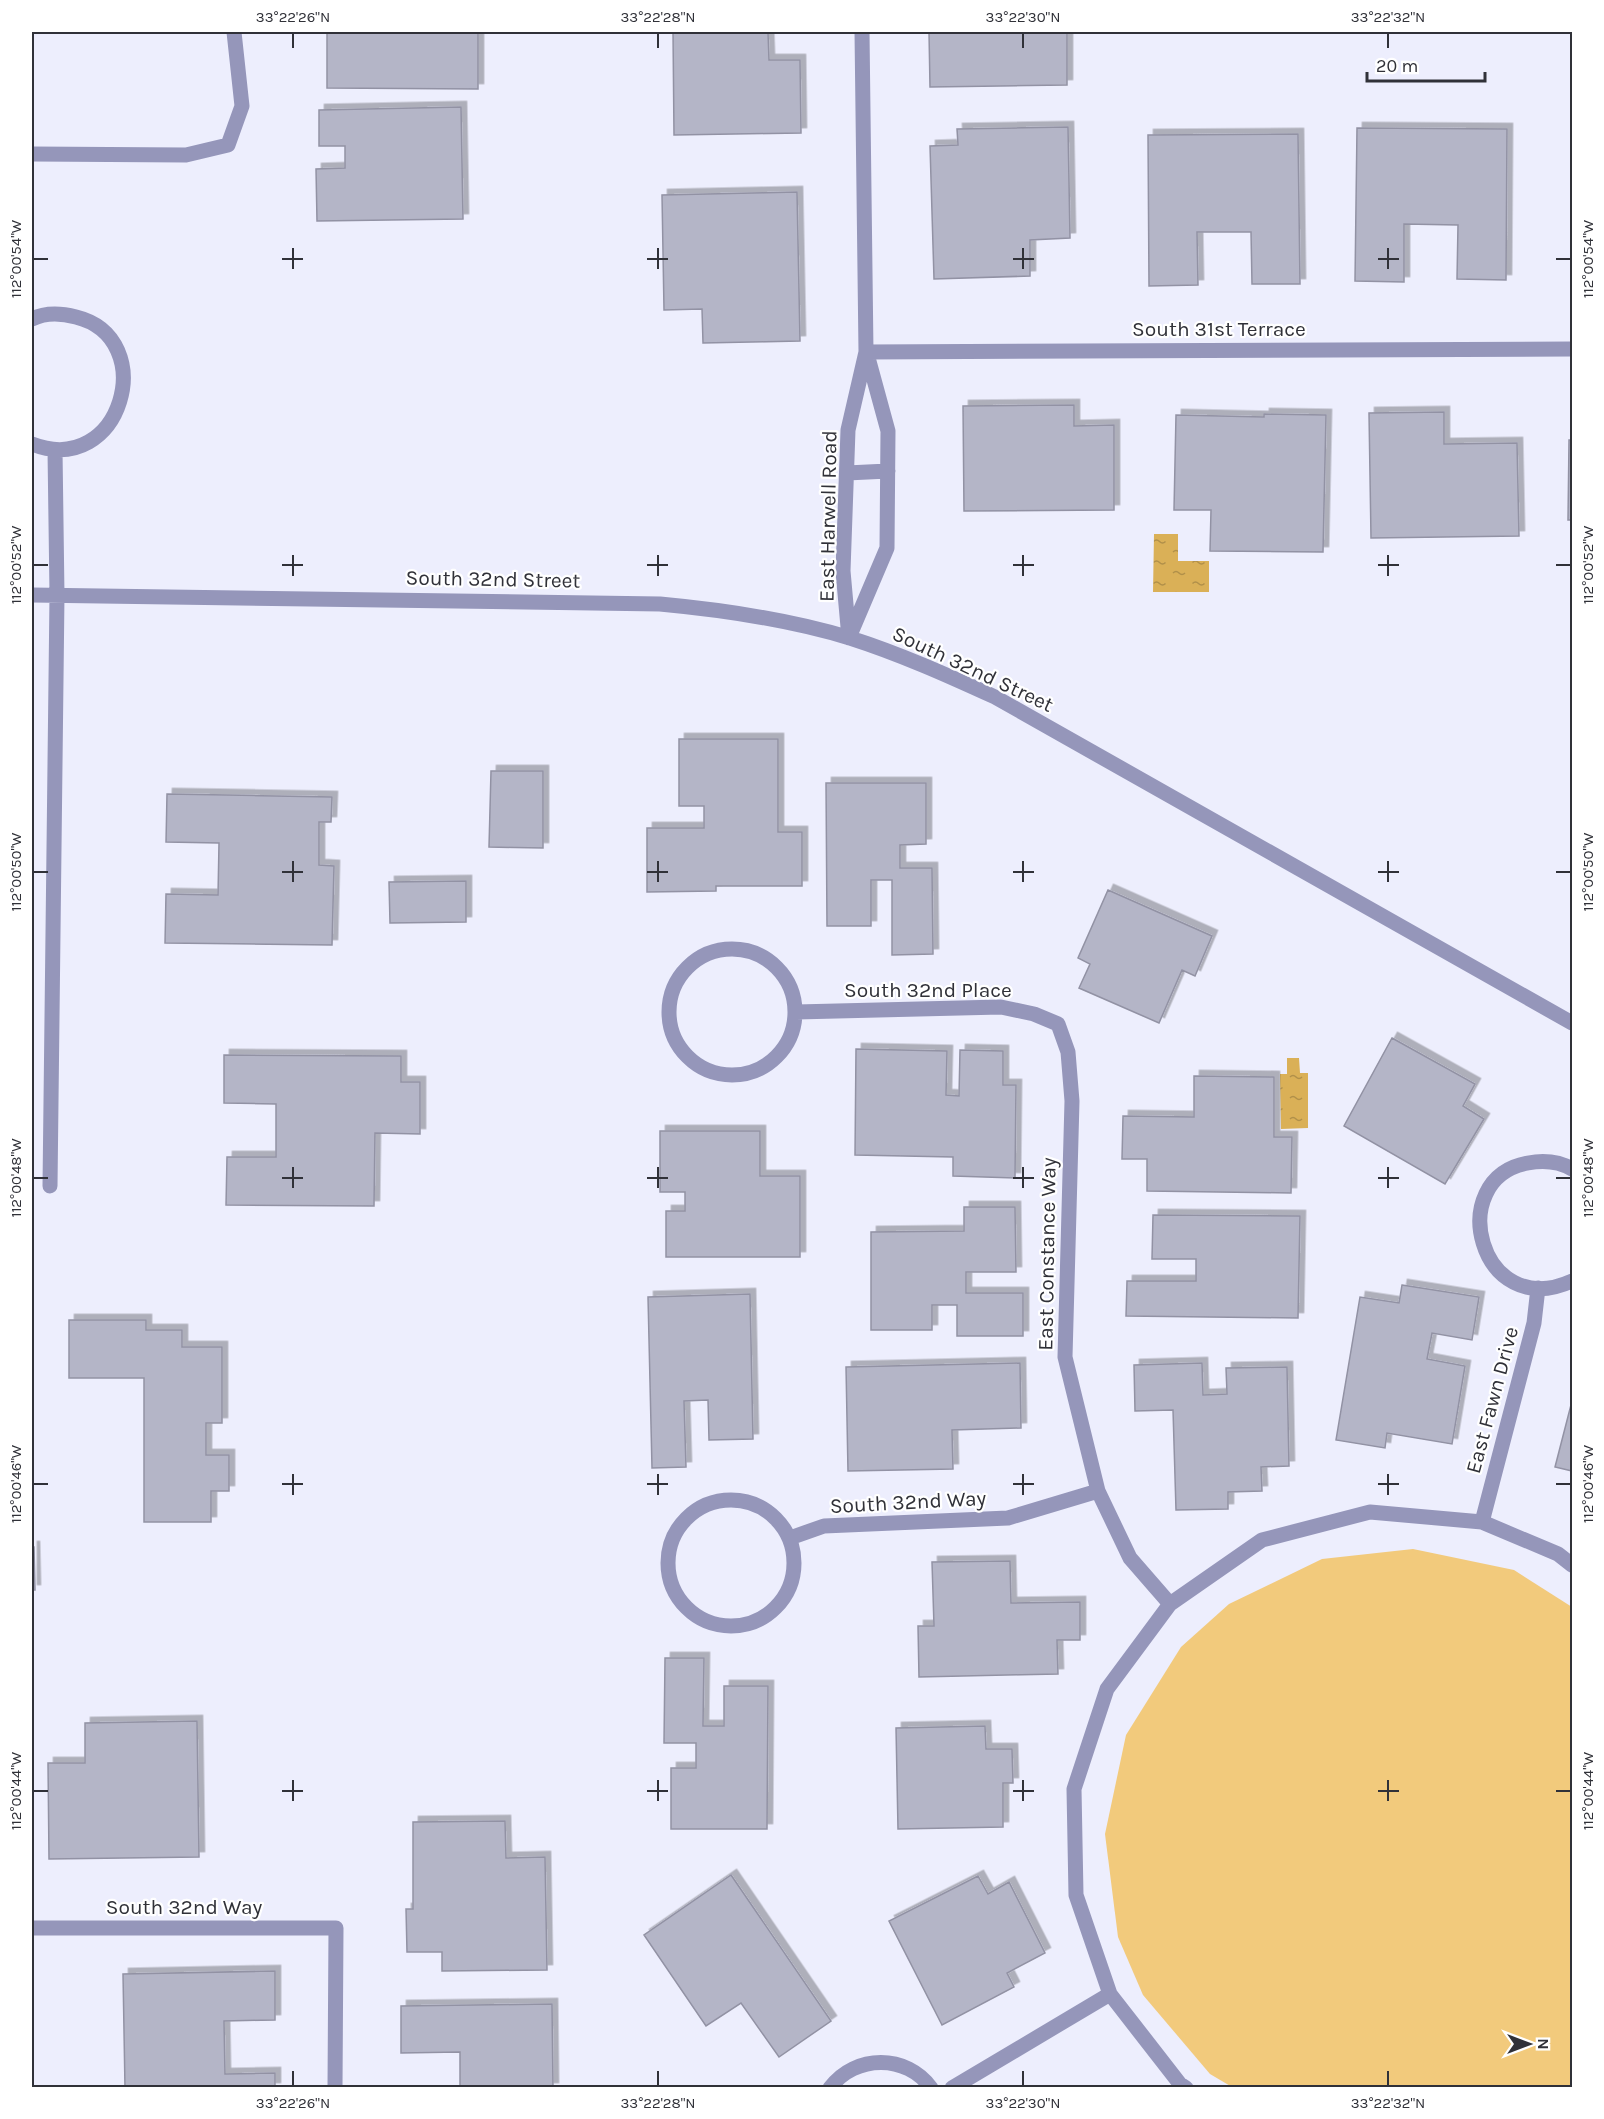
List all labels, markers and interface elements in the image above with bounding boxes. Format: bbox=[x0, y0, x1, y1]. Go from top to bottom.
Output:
text: 33°22'26"N bbox=[256, 8, 330, 26]
text: 33°22'28"N bbox=[621, 8, 695, 26]
text: 33°22'30"N bbox=[986, 8, 1060, 26]
text: 33°22'32"N bbox=[1351, 8, 1425, 26]
scale bar bbox=[1367, 45, 1486, 83]
text: 20 m bbox=[1376, 55, 1418, 77]
text: 112°00'54"W bbox=[7, 219, 25, 298]
text: 112°00'54"W bbox=[1579, 219, 1597, 298]
street label: South 31st Terrace bbox=[1132, 317, 1306, 341]
street label: East Harwell Road bbox=[815, 430, 841, 602]
text: 112°00'52"W bbox=[7, 525, 25, 604]
text: 112°00'52"W bbox=[1579, 525, 1597, 604]
street label: South 32nd Street bbox=[405, 565, 581, 593]
street label: South 32nd Street bbox=[889, 621, 1057, 717]
text: 112°00'50"W bbox=[7, 832, 25, 911]
text: 112°00'50"W bbox=[1579, 832, 1597, 911]
street label: South 32nd Place bbox=[844, 978, 1012, 1002]
text: 112°00'48"W bbox=[7, 1138, 25, 1218]
text: 112°00'48"W bbox=[1579, 1138, 1597, 1218]
street label: East Constance Way bbox=[1033, 1157, 1061, 1351]
street label: East Fawn Drive bbox=[1461, 1324, 1523, 1476]
text: 112°00'46"W bbox=[7, 1444, 25, 1523]
text: 112°00'46"W bbox=[1579, 1444, 1597, 1523]
street label: South 32nd Way bbox=[829, 1486, 987, 1518]
text: 112°00'44"W bbox=[7, 1751, 25, 1830]
text: 112°00'44"W bbox=[1579, 1751, 1597, 1830]
street label: South 32nd Way bbox=[106, 1895, 262, 1919]
north arrow bbox=[1499, 2014, 1559, 2074]
text: N bbox=[1534, 2038, 1553, 2050]
text: 33°22'26"N bbox=[256, 2094, 330, 2112]
text: 33°22'28"N bbox=[621, 2094, 695, 2112]
text: 33°22'30"N bbox=[986, 2094, 1060, 2112]
text: 33°22'32"N bbox=[1351, 2094, 1425, 2112]

